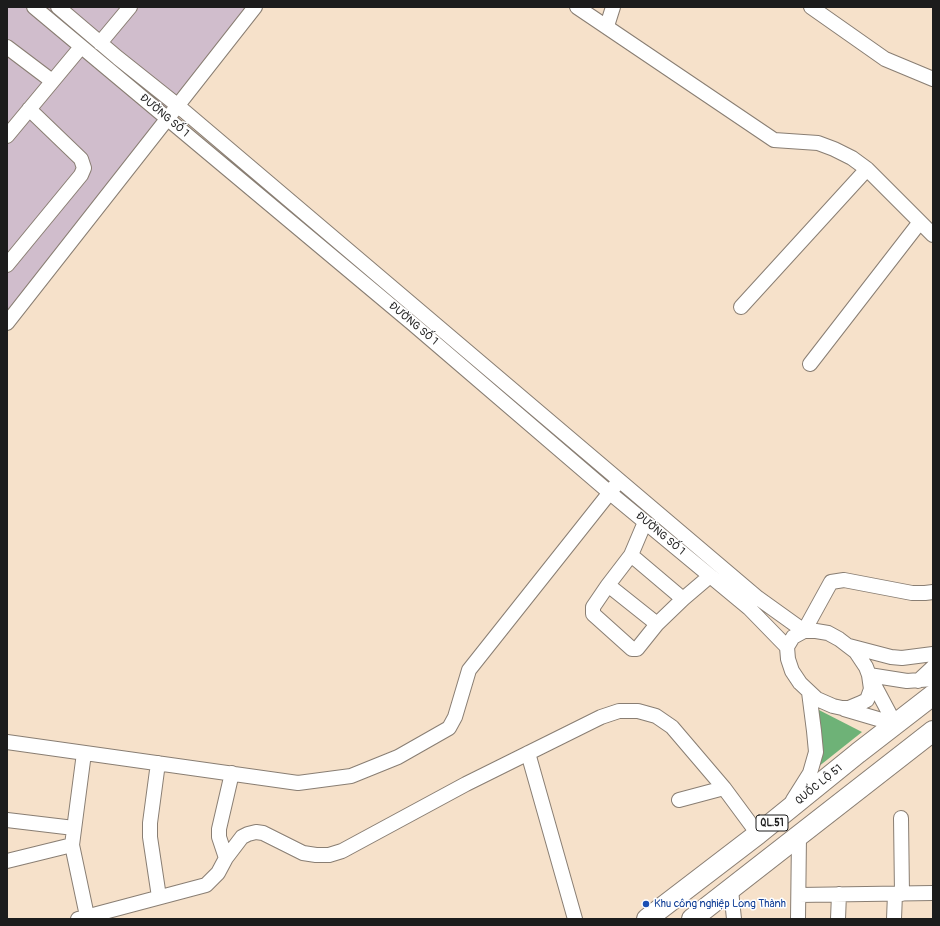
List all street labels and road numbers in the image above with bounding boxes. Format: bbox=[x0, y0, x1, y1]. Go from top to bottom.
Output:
street label: ĐƯỜNG SỐ 1 bbox=[137, 92, 191, 140]
street label: ĐƯỜNG SỐ 1 bbox=[386, 300, 440, 348]
street label: ĐƯỜNG SỐ 1 bbox=[633, 510, 687, 558]
street label: QUỐC LỘ 51 bbox=[793, 762, 845, 808]
road number: QL.51 bbox=[756, 815, 788, 831]

